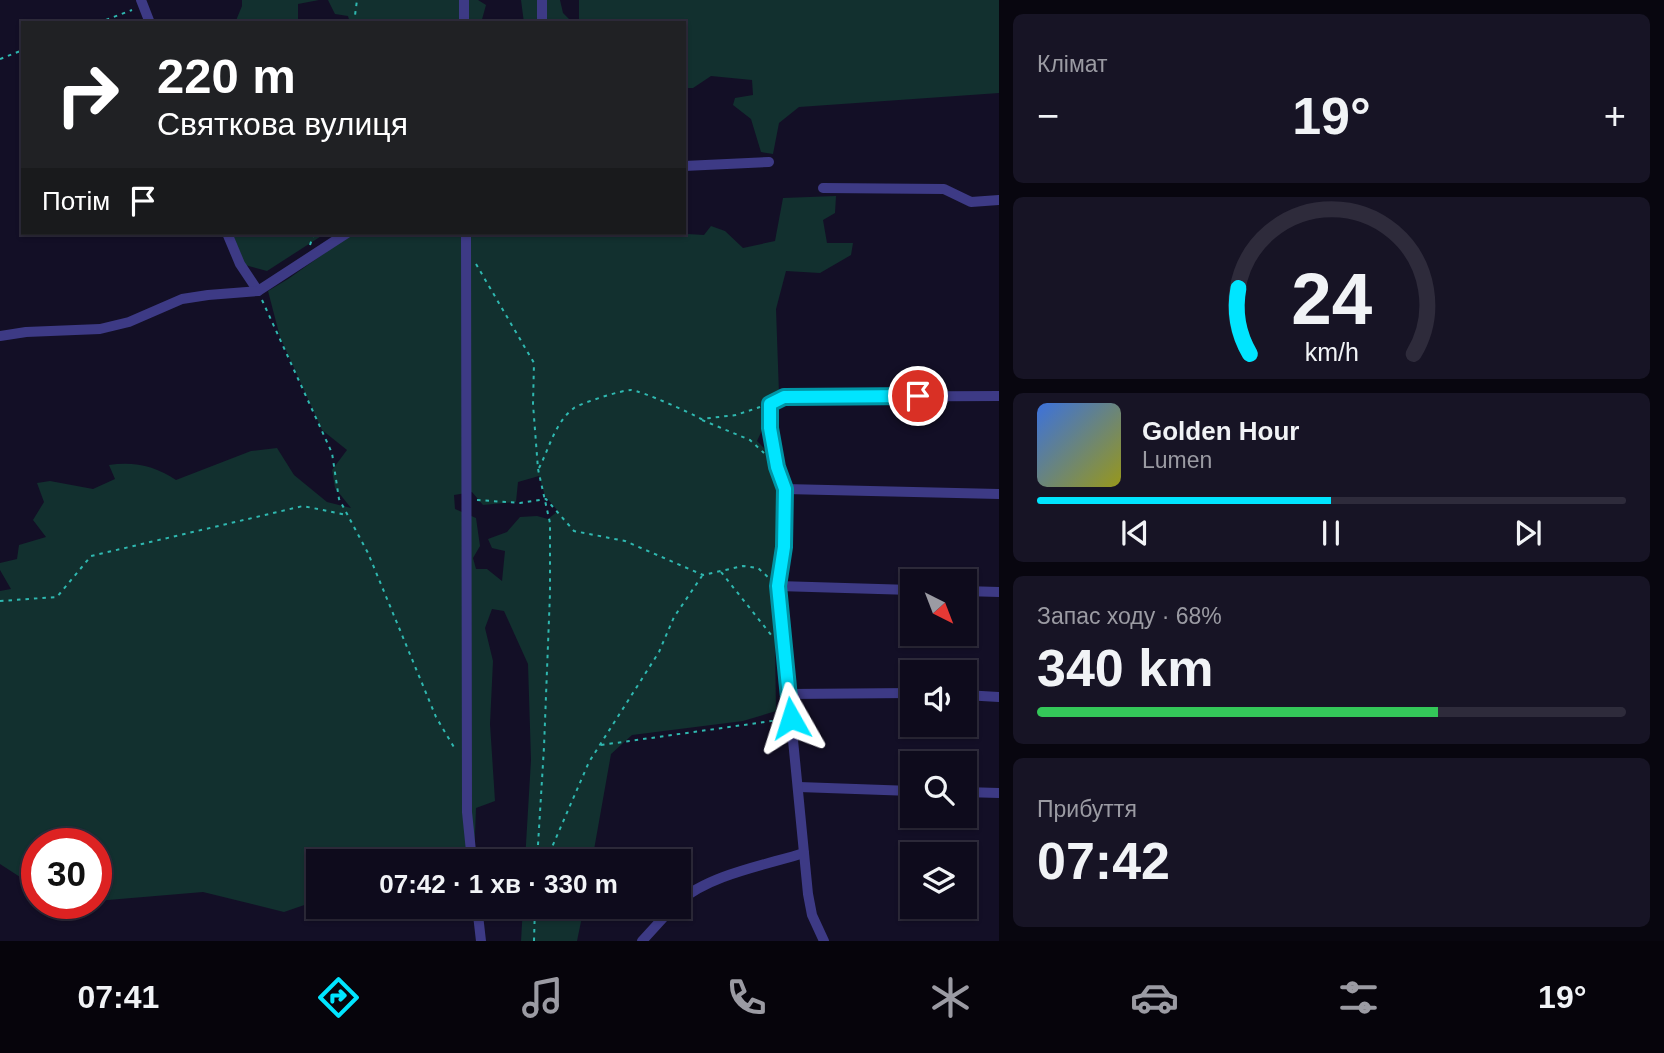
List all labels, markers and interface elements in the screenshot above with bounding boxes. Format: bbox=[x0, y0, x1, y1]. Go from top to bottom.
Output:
icon: right bbox=[42, 49, 133, 140]
text: 220 m bbox=[157, 49, 296, 103]
text: Клімат bbox=[1037, 51, 1108, 77]
text: 19° bbox=[1292, 87, 1371, 145]
text: − bbox=[1037, 95, 1059, 137]
text: + bbox=[1604, 95, 1626, 137]
text: Святкова вулиця bbox=[157, 106, 408, 142]
icon: arrive bbox=[124, 182, 162, 220]
text: Потім bbox=[42, 186, 110, 216]
text: 24 bbox=[1291, 258, 1372, 339]
text: km/h bbox=[1304, 338, 1359, 366]
pin bbox=[888, 366, 948, 426]
icon: arrive bbox=[899, 377, 937, 415]
text: Golden Hour bbox=[1142, 416, 1299, 446]
text: Lumen bbox=[1142, 447, 1212, 473]
icon: previous bbox=[1116, 514, 1154, 552]
icon: pause bbox=[1312, 514, 1350, 552]
icon: next bbox=[1509, 514, 1547, 552]
north arrow bbox=[900, 569, 976, 646]
map controls bbox=[900, 569, 977, 919]
text: Запас ходу · 68% bbox=[1037, 603, 1222, 629]
text: 340 km bbox=[1037, 639, 1213, 697]
button: sound bbox=[900, 660, 977, 737]
position arrow bbox=[754, 681, 828, 755]
button: search bbox=[900, 751, 977, 828]
text: Прибуття bbox=[1037, 796, 1137, 822]
speed limit sign: 30 bbox=[21, 828, 112, 919]
text: 07:42 bbox=[1037, 832, 1170, 890]
button: layers bbox=[900, 842, 977, 919]
text: 07:42 · 1 хв · 330 m bbox=[379, 869, 618, 899]
icon: directions bbox=[314, 973, 363, 1022]
icon: music bbox=[518, 973, 567, 1022]
icon: phone bbox=[722, 973, 771, 1022]
icon: climate bbox=[926, 973, 975, 1022]
icon: car bbox=[1130, 973, 1179, 1022]
icon: filters bbox=[1334, 973, 1383, 1022]
text: 07:41 bbox=[77, 979, 159, 1015]
text: 19° bbox=[1538, 979, 1587, 1015]

